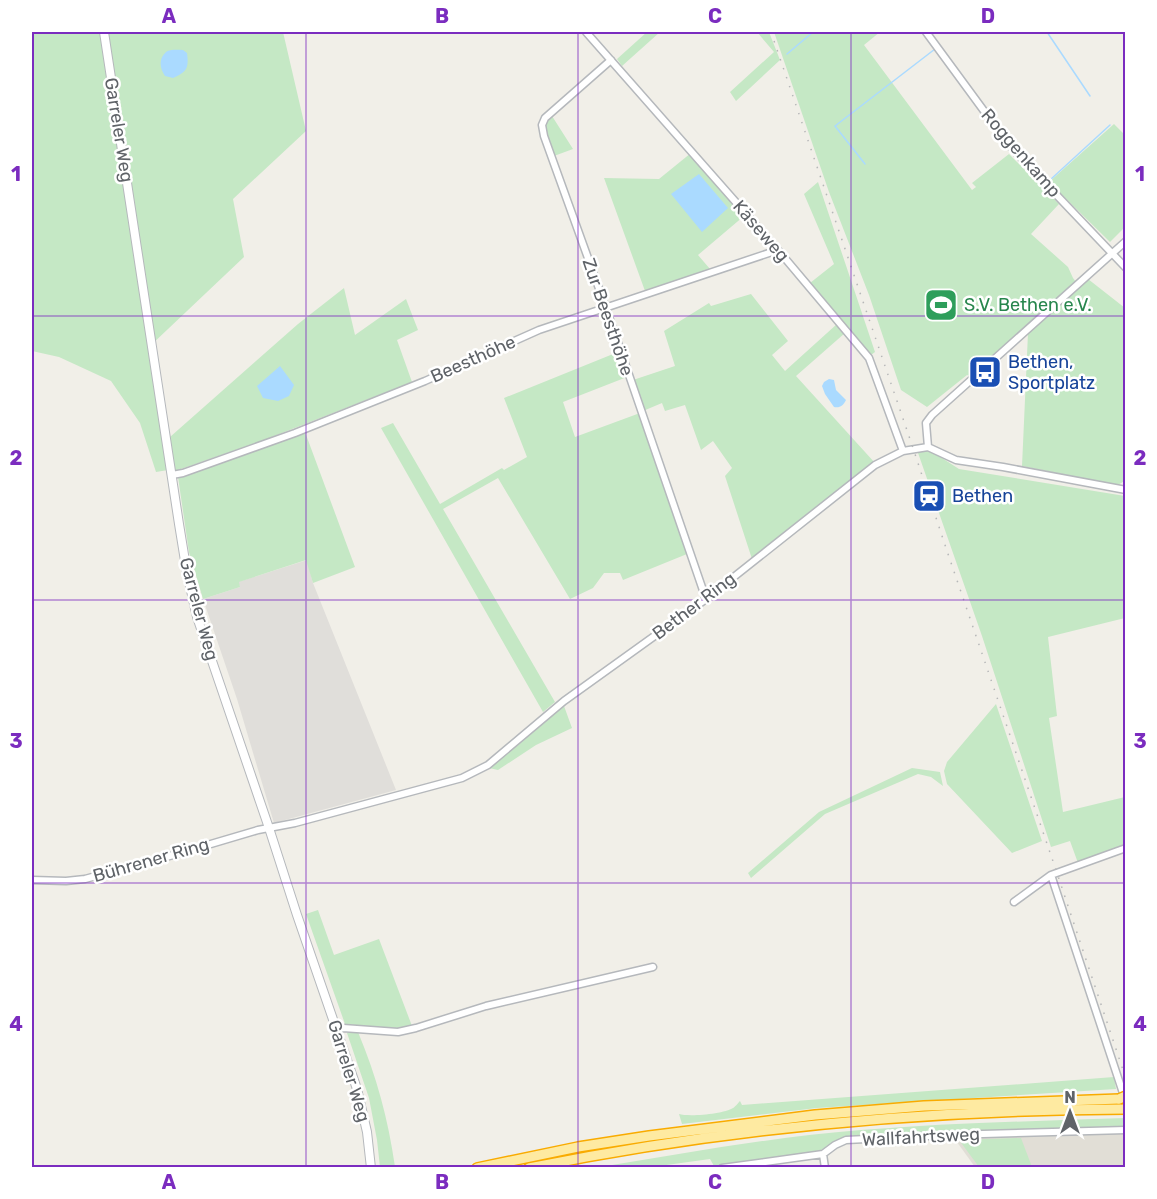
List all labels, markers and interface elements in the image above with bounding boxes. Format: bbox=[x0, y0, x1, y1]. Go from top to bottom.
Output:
text: A bbox=[162, 4, 177, 28]
text: B bbox=[435, 4, 449, 28]
text: C bbox=[708, 4, 722, 28]
text: D bbox=[981, 4, 995, 28]
street label: Garreler Weg bbox=[100, 76, 138, 184]
street label: Roggenkamp bbox=[977, 104, 1065, 202]
text: 1 bbox=[11, 162, 21, 186]
text: 1 bbox=[1135, 162, 1145, 186]
street label: Käseweg bbox=[728, 196, 794, 266]
street label: Zur Beesthöhe bbox=[578, 255, 638, 379]
sports icon: S.V. Bethen e.V. bbox=[923, 287, 959, 323]
place label: S.V. Bethen e.V. bbox=[964, 294, 1092, 316]
street label: Beesthöhe bbox=[427, 330, 519, 388]
place label: Bethen, Sportplatz bbox=[1008, 351, 1095, 394]
bus stop icon: Bethen, Sportplatz bbox=[967, 354, 1003, 390]
text: 2 bbox=[10, 446, 23, 470]
text: 2 bbox=[1134, 446, 1147, 470]
station icon: Bethen bbox=[911, 478, 947, 514]
place label: Bethen bbox=[952, 485, 1013, 507]
street label: Garreler Weg bbox=[175, 555, 223, 663]
street label: Bether Ring bbox=[648, 567, 740, 645]
text: 3 bbox=[9, 729, 23, 753]
text: 3 bbox=[1133, 729, 1147, 753]
street label: Bührener Ring bbox=[90, 833, 212, 887]
text: 4 bbox=[9, 1012, 23, 1036]
text: 4 bbox=[1133, 1012, 1147, 1036]
street label: Garreler Weg bbox=[323, 1017, 375, 1125]
north arrow bbox=[1040, 1082, 1100, 1142]
text: N bbox=[1064, 1088, 1076, 1107]
street label: Wallfahrtsweg bbox=[861, 1123, 981, 1151]
text: A bbox=[162, 1170, 177, 1194]
text: B bbox=[435, 1170, 449, 1194]
text: C bbox=[708, 1170, 722, 1194]
text: D bbox=[981, 1170, 995, 1194]

